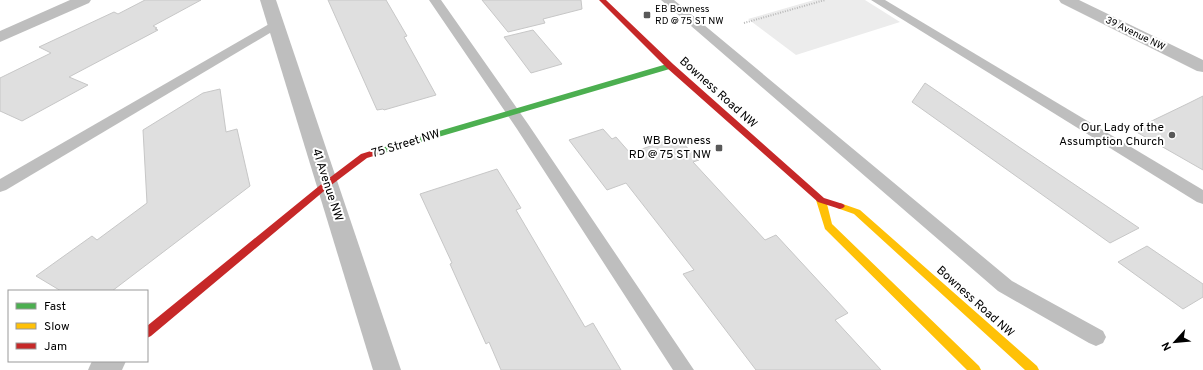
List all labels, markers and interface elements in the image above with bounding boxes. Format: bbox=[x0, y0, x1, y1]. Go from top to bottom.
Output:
place label: EB Bowness RD @ 75 ST NW bbox=[655, 3, 724, 28]
marker: EB Bowness RD @ 75 ST NW bbox=[642, 10, 652, 20]
street label: 39 Avenue NW bbox=[1103, 14, 1167, 54]
street label: Bowness Road NW bbox=[676, 54, 760, 132]
place label: Our Lady of the Assumption Church bbox=[1059, 120, 1164, 150]
street label: 75 Street NW bbox=[370, 126, 442, 162]
marker: Our Lady of the Assumption Church bbox=[1167, 130, 1177, 140]
place label: WB Bowness RD @ 75 ST NW bbox=[629, 133, 711, 163]
marker: WB Bowness RD @ 75 ST NW bbox=[714, 143, 724, 153]
street label: 41 Avenue NW bbox=[308, 147, 346, 223]
street label: Bowness Road NW bbox=[933, 263, 1017, 341]
legend bbox=[8, 290, 148, 362]
text: Fast bbox=[44, 299, 66, 315]
text: Slow bbox=[44, 319, 70, 335]
north arrow bbox=[1155, 322, 1195, 362]
text: Jam bbox=[44, 339, 67, 355]
text: N bbox=[1159, 339, 1175, 353]

